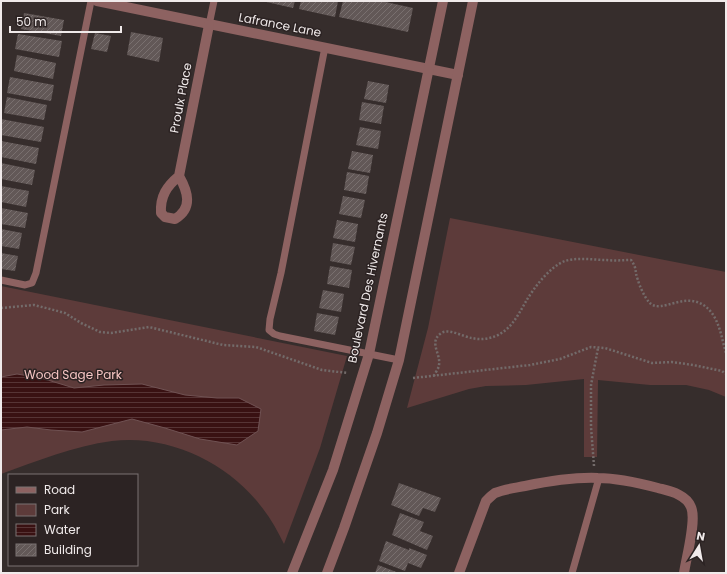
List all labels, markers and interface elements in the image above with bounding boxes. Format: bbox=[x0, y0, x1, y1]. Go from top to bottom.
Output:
scale bar bbox=[10, 8, 121, 34]
street label: Lafrance Lane bbox=[237, 8, 323, 41]
text: 50 m bbox=[16, 13, 47, 30]
street label: Proulx Place bbox=[165, 61, 196, 135]
street label: Boulevard Des Hivernants bbox=[343, 211, 392, 365]
park label: Wood Sage Park bbox=[24, 366, 123, 383]
legend bbox=[8, 474, 138, 566]
text: Road bbox=[44, 481, 75, 498]
text: Park bbox=[44, 501, 71, 518]
text: Water bbox=[44, 521, 81, 538]
north arrow bbox=[679, 526, 719, 566]
text: N bbox=[695, 528, 706, 545]
text: Building bbox=[44, 541, 92, 558]

